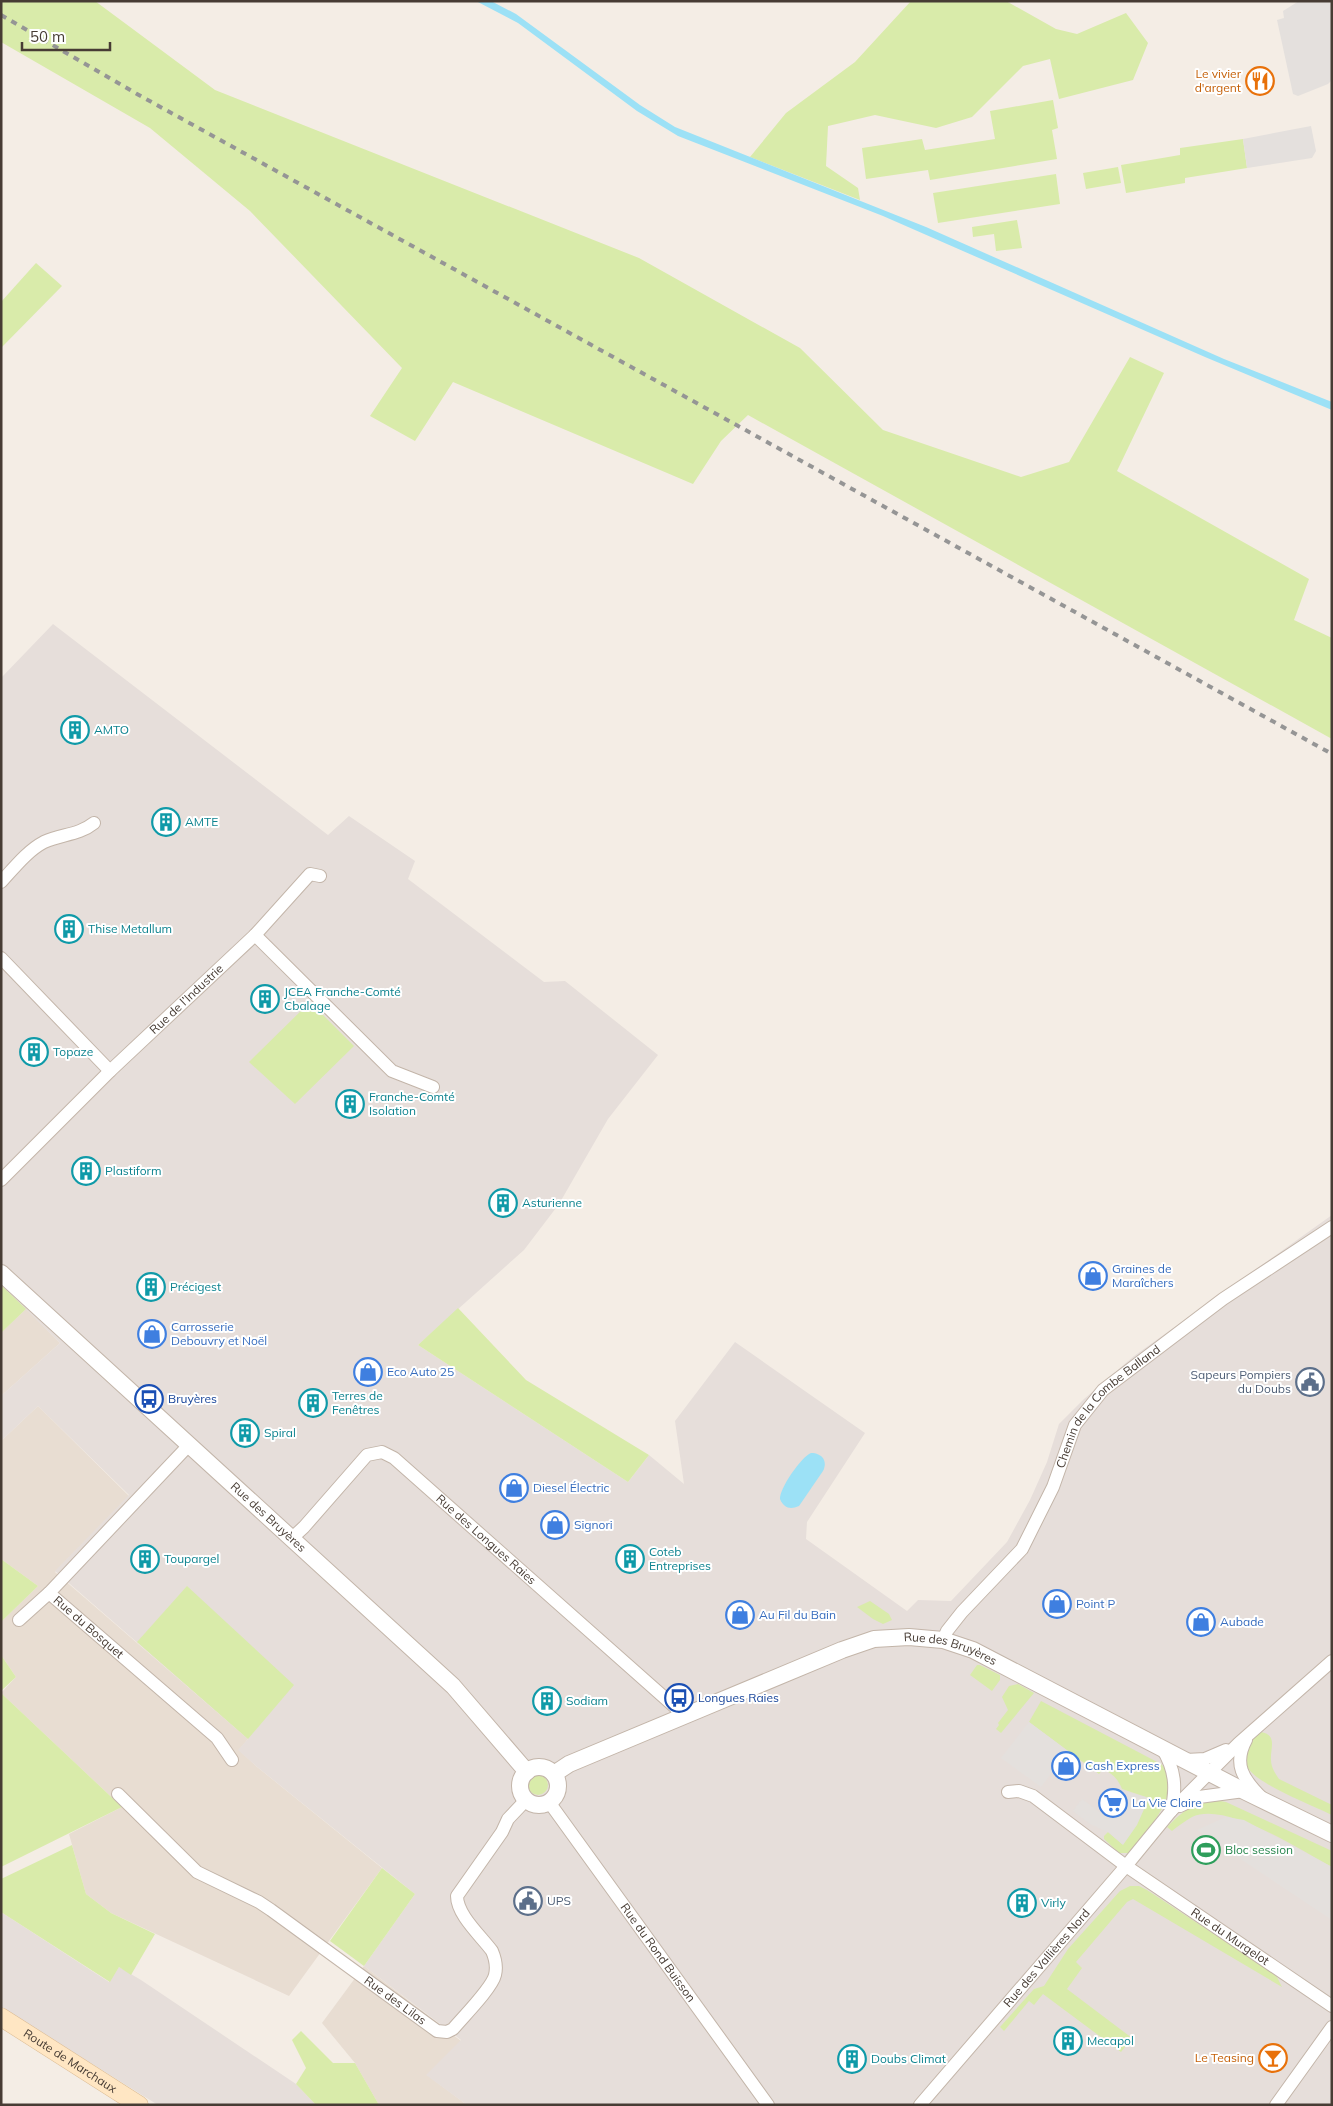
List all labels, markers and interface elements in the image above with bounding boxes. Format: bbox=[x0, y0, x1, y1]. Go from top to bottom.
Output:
scale bar bbox=[22, 20, 110, 52]
text: 50 m bbox=[30, 27, 65, 46]
place label: Le vivier d'argent bbox=[1195, 66, 1242, 95]
restaurant icon: Le vivier d'argent bbox=[1245, 66, 1275, 96]
building icon: AMTO bbox=[60, 715, 90, 745]
place label: AMTO bbox=[94, 722, 129, 737]
building icon: AMTE bbox=[151, 807, 181, 837]
place label: AMTE bbox=[185, 814, 218, 829]
building icon: Thise Metallum bbox=[54, 914, 84, 944]
place label: Thise Metallum bbox=[88, 921, 172, 936]
street label: Rue de l’Industrie bbox=[146, 961, 226, 1037]
building icon: JCEA Franche-Comté Cbalage bbox=[250, 984, 280, 1014]
place label: JCEA Franche-Comté Cbalage bbox=[284, 984, 401, 1013]
building icon: Topaze bbox=[19, 1037, 49, 1067]
place label: Topaze bbox=[53, 1044, 93, 1059]
building icon: Franche-Comté Isolation bbox=[335, 1089, 365, 1119]
place label: Franche-Comté Isolation bbox=[369, 1089, 455, 1118]
building icon: Plastiform bbox=[71, 1156, 101, 1186]
place label: Plastiform bbox=[105, 1163, 161, 1178]
building icon: Asturienne bbox=[488, 1188, 518, 1218]
place label: Asturienne bbox=[522, 1195, 582, 1210]
shop icon: Graines de Maraîchers bbox=[1078, 1261, 1108, 1291]
place label: Graines de Maraîchers bbox=[1112, 1261, 1174, 1290]
building icon: Précigest bbox=[136, 1272, 166, 1302]
place label: Précigest bbox=[170, 1279, 221, 1294]
shop icon: Carrosserie Debouvry et Noël bbox=[137, 1319, 167, 1349]
place label: Carrosserie Debouvry et Noël bbox=[171, 1319, 267, 1348]
street label: Chemin de la Combe Balland bbox=[1052, 1341, 1163, 1470]
shop icon: Eco Auto 25 bbox=[353, 1357, 383, 1387]
place label: Eco Auto 25 bbox=[387, 1364, 454, 1379]
place label: Sapeurs Pompiers du Doubs bbox=[1191, 1367, 1291, 1396]
public building icon: Sapeurs Pompiers du Doubs bbox=[1295, 1367, 1325, 1397]
bus stop icon: Bruyères bbox=[134, 1384, 164, 1414]
building icon: Terres de Fenêtres bbox=[298, 1388, 328, 1418]
place label: Terres de Fenêtres bbox=[332, 1388, 383, 1417]
place label: Bruyères bbox=[168, 1391, 217, 1406]
building icon: Spiral bbox=[230, 1418, 260, 1448]
place label: Spiral bbox=[264, 1425, 296, 1440]
shop icon: Diesel Électric bbox=[499, 1473, 529, 1503]
street label: Rue des Bruyères bbox=[228, 1479, 309, 1555]
place label: Diesel Électric bbox=[533, 1480, 610, 1495]
street label: Rue des Longues Raies bbox=[433, 1491, 540, 1588]
shop icon: Signori bbox=[540, 1510, 570, 1540]
place label: Signori bbox=[574, 1517, 613, 1532]
building icon: Toupargel bbox=[130, 1544, 160, 1574]
building icon: Coteb Entreprises bbox=[615, 1544, 645, 1574]
place label: Coteb Entreprises bbox=[649, 1544, 711, 1573]
place label: Toupargel bbox=[164, 1551, 219, 1566]
shop icon: Point P bbox=[1042, 1589, 1072, 1619]
street label: Rue du Bosquet bbox=[51, 1592, 127, 1661]
place label: Point P bbox=[1076, 1596, 1116, 1611]
shop icon: Au Fil du Bain bbox=[725, 1600, 755, 1630]
place label: Au Fil du Bain bbox=[759, 1607, 836, 1622]
shop icon: Aubade bbox=[1186, 1607, 1216, 1637]
place label: Aubade bbox=[1220, 1614, 1264, 1629]
street label: Rue des Bruyères bbox=[903, 1629, 1000, 1668]
bus stop icon: Longues Raies bbox=[664, 1683, 694, 1713]
building icon: Sodiam bbox=[532, 1686, 562, 1716]
place label: Longues Raies bbox=[698, 1690, 779, 1705]
place label: Sodiam bbox=[566, 1693, 608, 1708]
shop icon: Cash Express bbox=[1051, 1751, 1081, 1781]
place label: Cash Express bbox=[1085, 1758, 1160, 1773]
supermarket icon: La Vie Claire bbox=[1098, 1788, 1128, 1818]
place label: La Vie Claire bbox=[1132, 1795, 1202, 1810]
sports icon: Bloc session bbox=[1191, 1835, 1221, 1865]
place label: Bloc session bbox=[1225, 1842, 1293, 1857]
public building icon: UPS bbox=[513, 1886, 543, 1916]
building icon: Virly bbox=[1007, 1888, 1037, 1918]
place label: UPS bbox=[547, 1893, 571, 1908]
place label: Virly bbox=[1041, 1895, 1066, 1910]
street label: Rue du Rond Buisson bbox=[618, 1900, 699, 2005]
street label: Rue du Murgelot bbox=[1188, 1904, 1272, 1968]
street label: Rue des Vallières Nord bbox=[1000, 1905, 1093, 2010]
street label: Rue des Lilas bbox=[362, 1973, 430, 2028]
street label: Route de Marchaux bbox=[21, 2025, 120, 2096]
building icon: Mecapol bbox=[1053, 2026, 1083, 2056]
place label: Mecapol bbox=[1087, 2033, 1134, 2048]
bar icon: Le Teasing bbox=[1258, 2043, 1288, 2073]
building icon: Doubs Climat bbox=[837, 2044, 867, 2074]
place label: Le Teasing bbox=[1195, 2050, 1254, 2065]
place label: Doubs Climat bbox=[871, 2051, 946, 2066]

